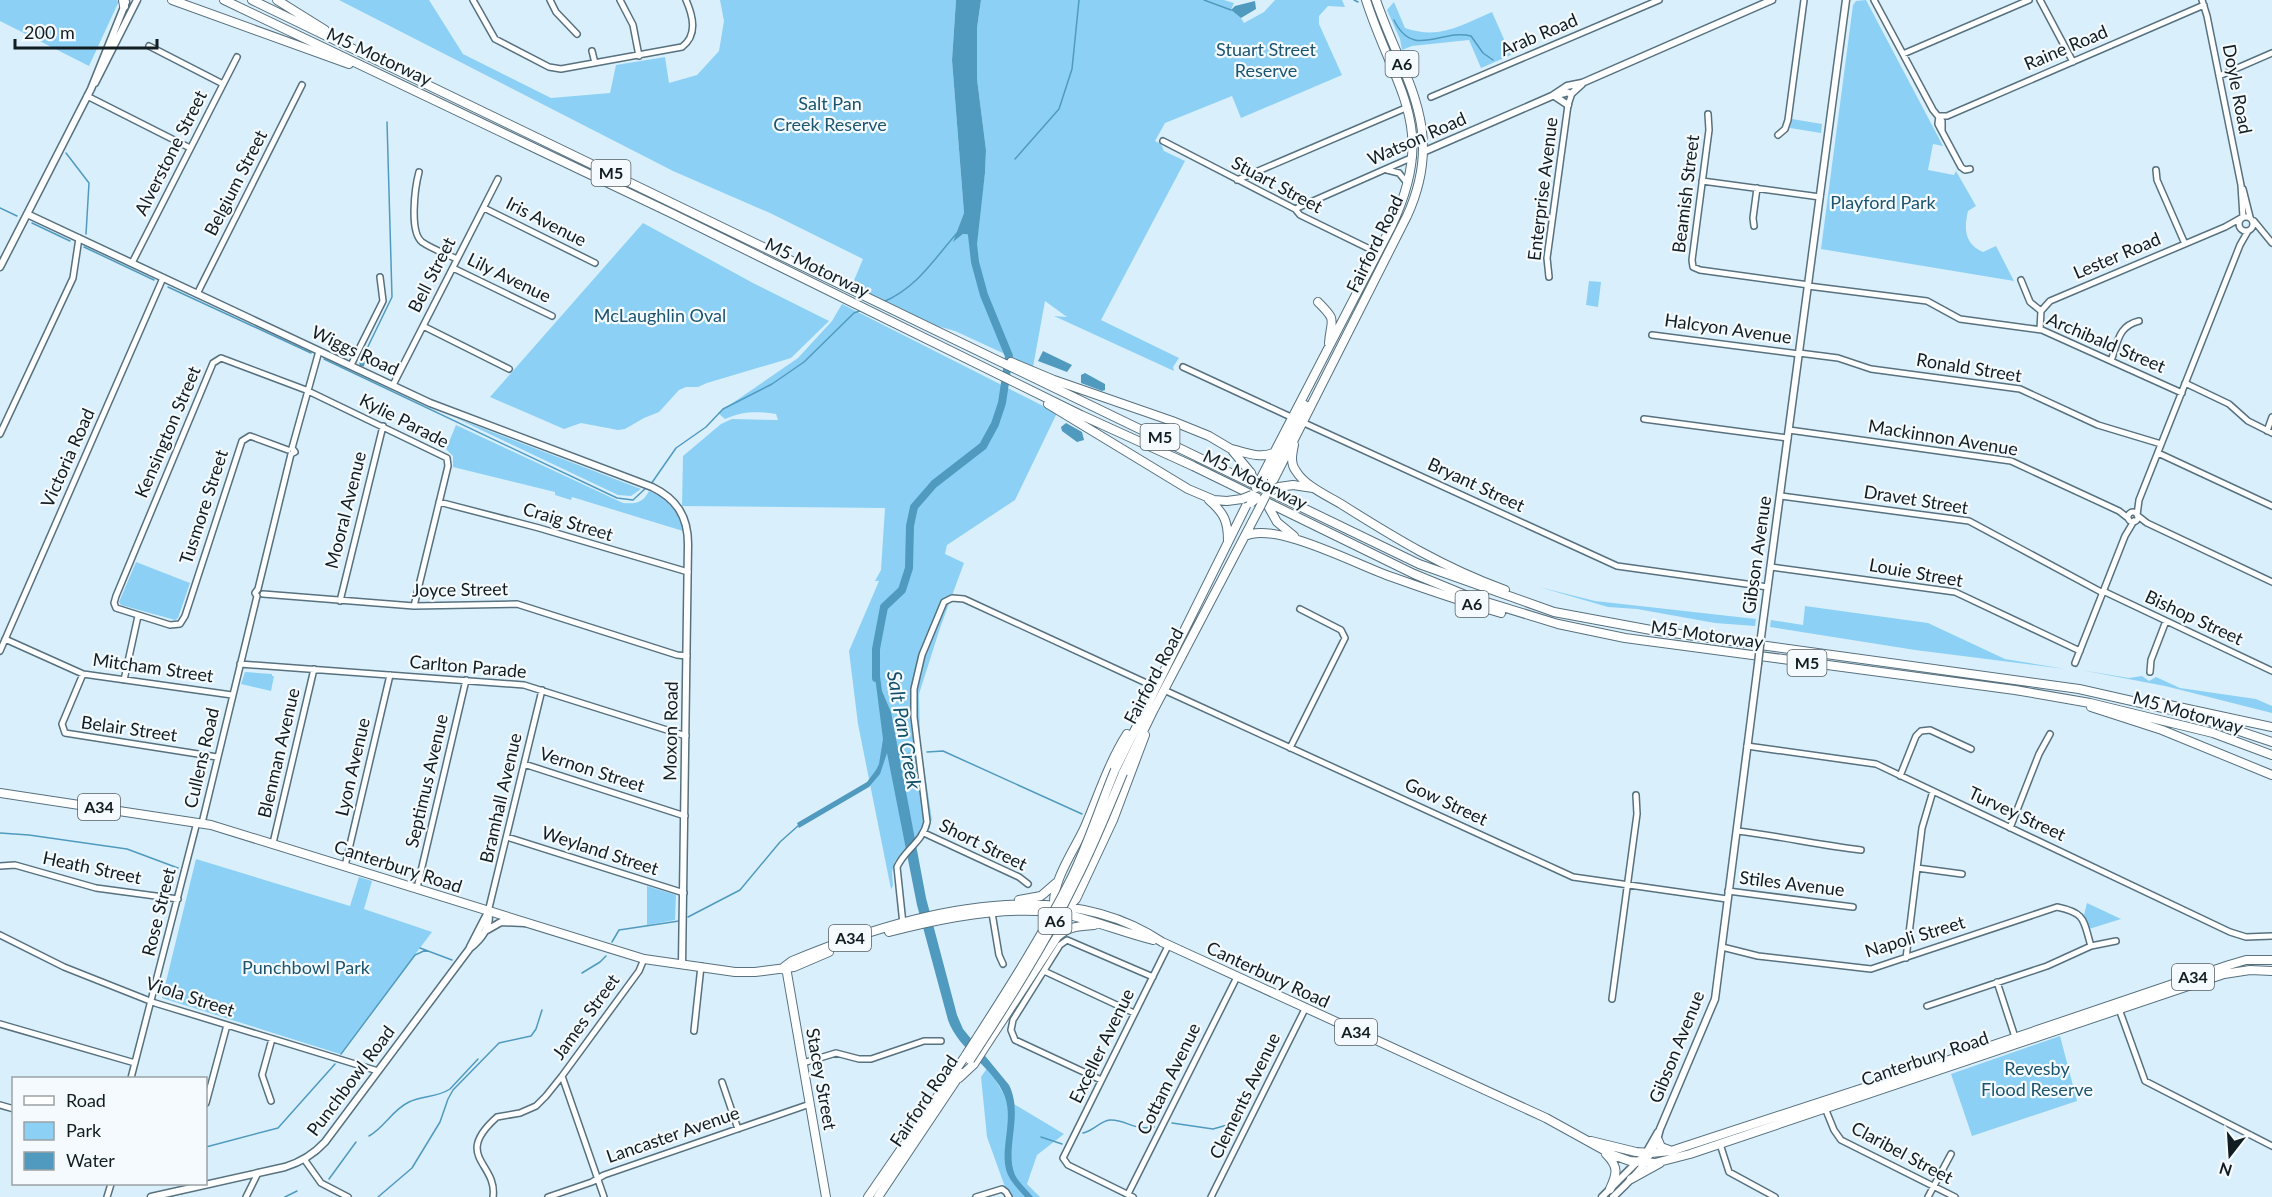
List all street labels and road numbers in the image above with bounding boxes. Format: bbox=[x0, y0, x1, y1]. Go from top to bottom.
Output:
street label: Arab Road bbox=[1497, 8, 1581, 60]
street label: Raine Road bbox=[2021, 20, 2111, 74]
street label: M5 Motorway bbox=[323, 22, 436, 90]
street label: Doyle Road bbox=[2218, 42, 2257, 136]
road number: A6 bbox=[1386, 51, 1418, 77]
street label: Alverstone Street bbox=[129, 86, 211, 219]
street label: Watson Road bbox=[1364, 107, 1469, 170]
street label: Enterprise Avenue bbox=[1522, 116, 1562, 262]
street label: Belgium Street bbox=[199, 125, 271, 239]
street label: Beamish Street bbox=[1667, 133, 1703, 254]
street label: Stuart Street bbox=[1228, 151, 1327, 218]
road number: M5 bbox=[592, 160, 630, 186]
street label: Fairford Road bbox=[1341, 191, 1407, 296]
street label: Iris Avenue bbox=[503, 192, 590, 251]
street label: Lester Road bbox=[2070, 227, 2163, 283]
street label: M5 Motorway bbox=[762, 232, 874, 302]
street label: Bell Street bbox=[403, 233, 460, 316]
street label: Lily Avenue bbox=[464, 247, 555, 307]
street label: Archibald Street bbox=[2044, 307, 2169, 377]
street label: Halcyon Avenue bbox=[1663, 308, 1793, 348]
street label: Wiggs Road bbox=[308, 320, 403, 380]
street label: Ronald Street bbox=[1915, 348, 2024, 386]
street label: Kensington Street bbox=[129, 362, 205, 501]
street label: Kylie Parade bbox=[356, 388, 453, 452]
street label: Victoria Road bbox=[35, 405, 99, 511]
street label: Mackinnon Avenue bbox=[1867, 414, 2020, 460]
road number: M5 bbox=[1140, 424, 1180, 450]
street label: M5 Motorway bbox=[1200, 444, 1312, 514]
street label: Tusmore Street bbox=[174, 446, 232, 567]
street label: Mooral Avenue bbox=[320, 449, 370, 571]
street label: Bryant Street bbox=[1424, 452, 1529, 516]
street label: Dravet Street bbox=[1862, 480, 1971, 518]
street label: Gibson Avenue bbox=[1737, 494, 1775, 615]
street label: Craig Street bbox=[521, 497, 616, 545]
street label: Louie Street bbox=[1868, 553, 1965, 591]
street label: Joyce Street bbox=[412, 577, 509, 601]
street label: Bishop Street bbox=[2142, 585, 2248, 650]
road number: A6 bbox=[1456, 591, 1488, 617]
street label: M5 Motorway bbox=[1649, 615, 1766, 653]
street label: Fairford Road bbox=[1119, 624, 1188, 727]
street label: Mitcham Street bbox=[91, 648, 215, 686]
street label: Carlton Parade bbox=[409, 650, 528, 682]
road number: M5 bbox=[1788, 650, 1826, 676]
street label: Moxon Road bbox=[658, 681, 682, 781]
street label: Blenman Avenue bbox=[252, 686, 304, 820]
street label: M5 Motorway bbox=[2131, 686, 2247, 738]
street label: Cullens Road bbox=[179, 705, 223, 810]
street label: Belair Street bbox=[80, 710, 179, 746]
street label: Septimus Avenue bbox=[400, 712, 452, 850]
street label: Lyon Avenue bbox=[330, 715, 374, 818]
street label: Bramhall Avenue bbox=[474, 731, 526, 865]
street label: Vernon Street bbox=[537, 742, 648, 797]
street label: Gow Street bbox=[1401, 772, 1492, 830]
street label: Turvey Street bbox=[1965, 781, 2070, 845]
road number: A34 bbox=[78, 794, 120, 820]
street label: Short Street bbox=[936, 813, 1031, 875]
street label: Weyland Street bbox=[539, 821, 662, 879]
street label: Canterbury Road bbox=[331, 835, 465, 897]
street label: Heath Street bbox=[41, 846, 144, 888]
street label: Rose Street bbox=[136, 865, 180, 958]
street label: Stiles Avenue bbox=[1738, 866, 1846, 900]
road number: A6 bbox=[1038, 908, 1072, 934]
street label: Napoli Street bbox=[1862, 910, 1968, 962]
road number: A34 bbox=[829, 925, 871, 951]
street label: Canterbury Road bbox=[1203, 936, 1334, 1012]
road number: A34 bbox=[2172, 964, 2214, 990]
street label: James Street bbox=[547, 969, 624, 1063]
street label: Viola Street bbox=[143, 971, 238, 1021]
street label: Exceller Avenue bbox=[1064, 985, 1138, 1106]
street label: Gibson Avenue bbox=[1644, 987, 1709, 1106]
street label: Cottam Avenue bbox=[1132, 1019, 1205, 1138]
road number: A34 bbox=[1335, 1019, 1377, 1045]
street label: Punchbowl Road bbox=[302, 1021, 399, 1140]
street label: Stacey Street bbox=[802, 1026, 842, 1132]
street label: Canterbury Road bbox=[1858, 1026, 1991, 1090]
street label: Clements Avenue bbox=[1204, 1029, 1284, 1162]
street label: Fairford Road bbox=[884, 1050, 962, 1150]
street label: Lancaster Avenue bbox=[603, 1101, 742, 1167]
street label: Claribel Street bbox=[1848, 1116, 1958, 1188]

